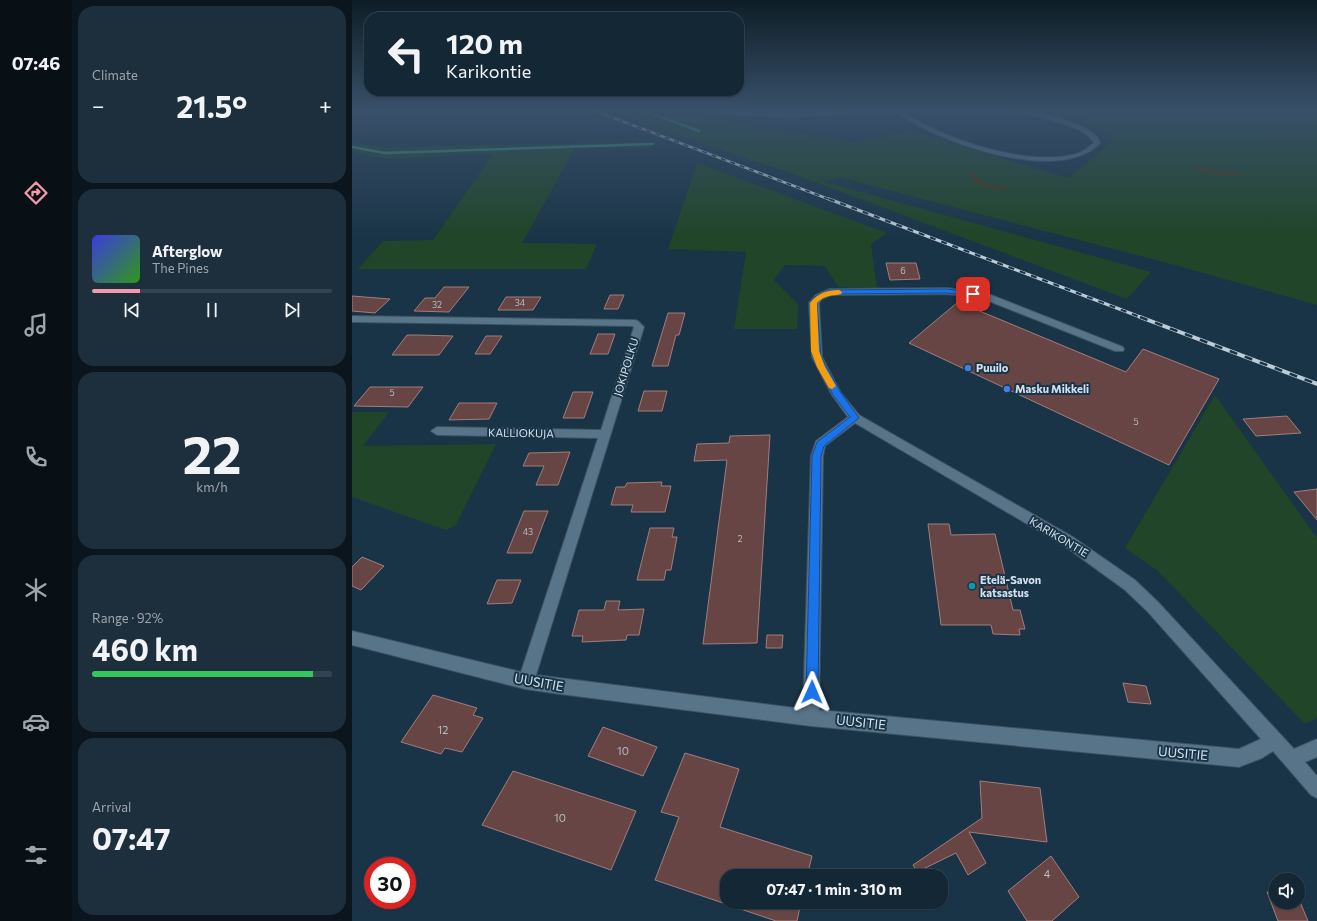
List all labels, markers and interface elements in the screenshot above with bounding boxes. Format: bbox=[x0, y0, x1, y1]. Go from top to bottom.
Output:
text: 120 m bbox=[446, 26, 523, 60]
icon: left bbox=[380, 28, 432, 80]
text: 07:46 bbox=[12, 52, 60, 74]
text: Karikontie bbox=[446, 60, 531, 82]
text: Climate bbox=[92, 67, 138, 83]
text: 21.5° bbox=[176, 87, 247, 124]
text: − bbox=[92, 92, 105, 119]
text: + bbox=[319, 92, 332, 119]
icon: directions bbox=[22, 179, 50, 207]
text: Afterglow bbox=[152, 242, 222, 260]
text: The Pines bbox=[152, 260, 209, 276]
house number: 6 bbox=[900, 265, 906, 276]
pin bbox=[956, 277, 990, 311]
icon: arrive bbox=[962, 283, 984, 305]
house number: 34 bbox=[515, 297, 526, 308]
icon: previous bbox=[121, 299, 143, 321]
icon: pause bbox=[201, 299, 223, 321]
icon: next bbox=[281, 299, 303, 321]
house number: 32 bbox=[432, 299, 442, 310]
icon: music bbox=[22, 311, 50, 339]
street label: JOKIPOLKU bbox=[610, 336, 642, 398]
place label: Puuilo bbox=[976, 361, 1009, 374]
marker: Puuilo bbox=[963, 363, 973, 373]
place label: Masku Mikkeli bbox=[1015, 382, 1089, 395]
marker: Masku Mikkeli bbox=[1002, 384, 1012, 394]
house number: 5 bbox=[389, 387, 395, 398]
house number: 5 bbox=[1133, 416, 1139, 427]
text: 22 bbox=[182, 421, 242, 485]
street label: KALLIOKUJA bbox=[488, 425, 554, 441]
icon: phone bbox=[22, 443, 50, 471]
text: km/h bbox=[196, 479, 228, 495]
street label: KARIKONTIE bbox=[1027, 514, 1091, 559]
house number: 43 bbox=[523, 526, 533, 537]
house number: 2 bbox=[738, 533, 743, 544]
place label: Etelä-Savon katsastus bbox=[980, 573, 1041, 599]
icon: climate bbox=[22, 576, 50, 604]
marker: Etelä-Savon katsastus bbox=[967, 581, 977, 591]
text: Range · 92% bbox=[92, 610, 163, 626]
text: 460 km bbox=[92, 630, 198, 667]
street label: UUSITIE bbox=[513, 670, 565, 694]
position arrow bbox=[791, 671, 833, 713]
icon: car bbox=[22, 708, 50, 736]
street label: UUSITIE bbox=[835, 711, 887, 733]
house number: 12 bbox=[438, 723, 448, 736]
street label: UUSITIE bbox=[1157, 743, 1209, 763]
house number: 10 bbox=[617, 744, 629, 757]
text: Arrival bbox=[92, 799, 131, 815]
house number: 10 bbox=[554, 811, 566, 824]
text: 07:47 bbox=[92, 819, 170, 856]
icon: filters bbox=[22, 841, 50, 869]
speed limit sign: 30 bbox=[364, 857, 416, 909]
house number: 4 bbox=[1044, 867, 1051, 880]
map controls bbox=[1269, 873, 1305, 909]
button: sound bbox=[1269, 873, 1305, 909]
text: 07:47 · 1 min · 310 m bbox=[766, 880, 902, 898]

